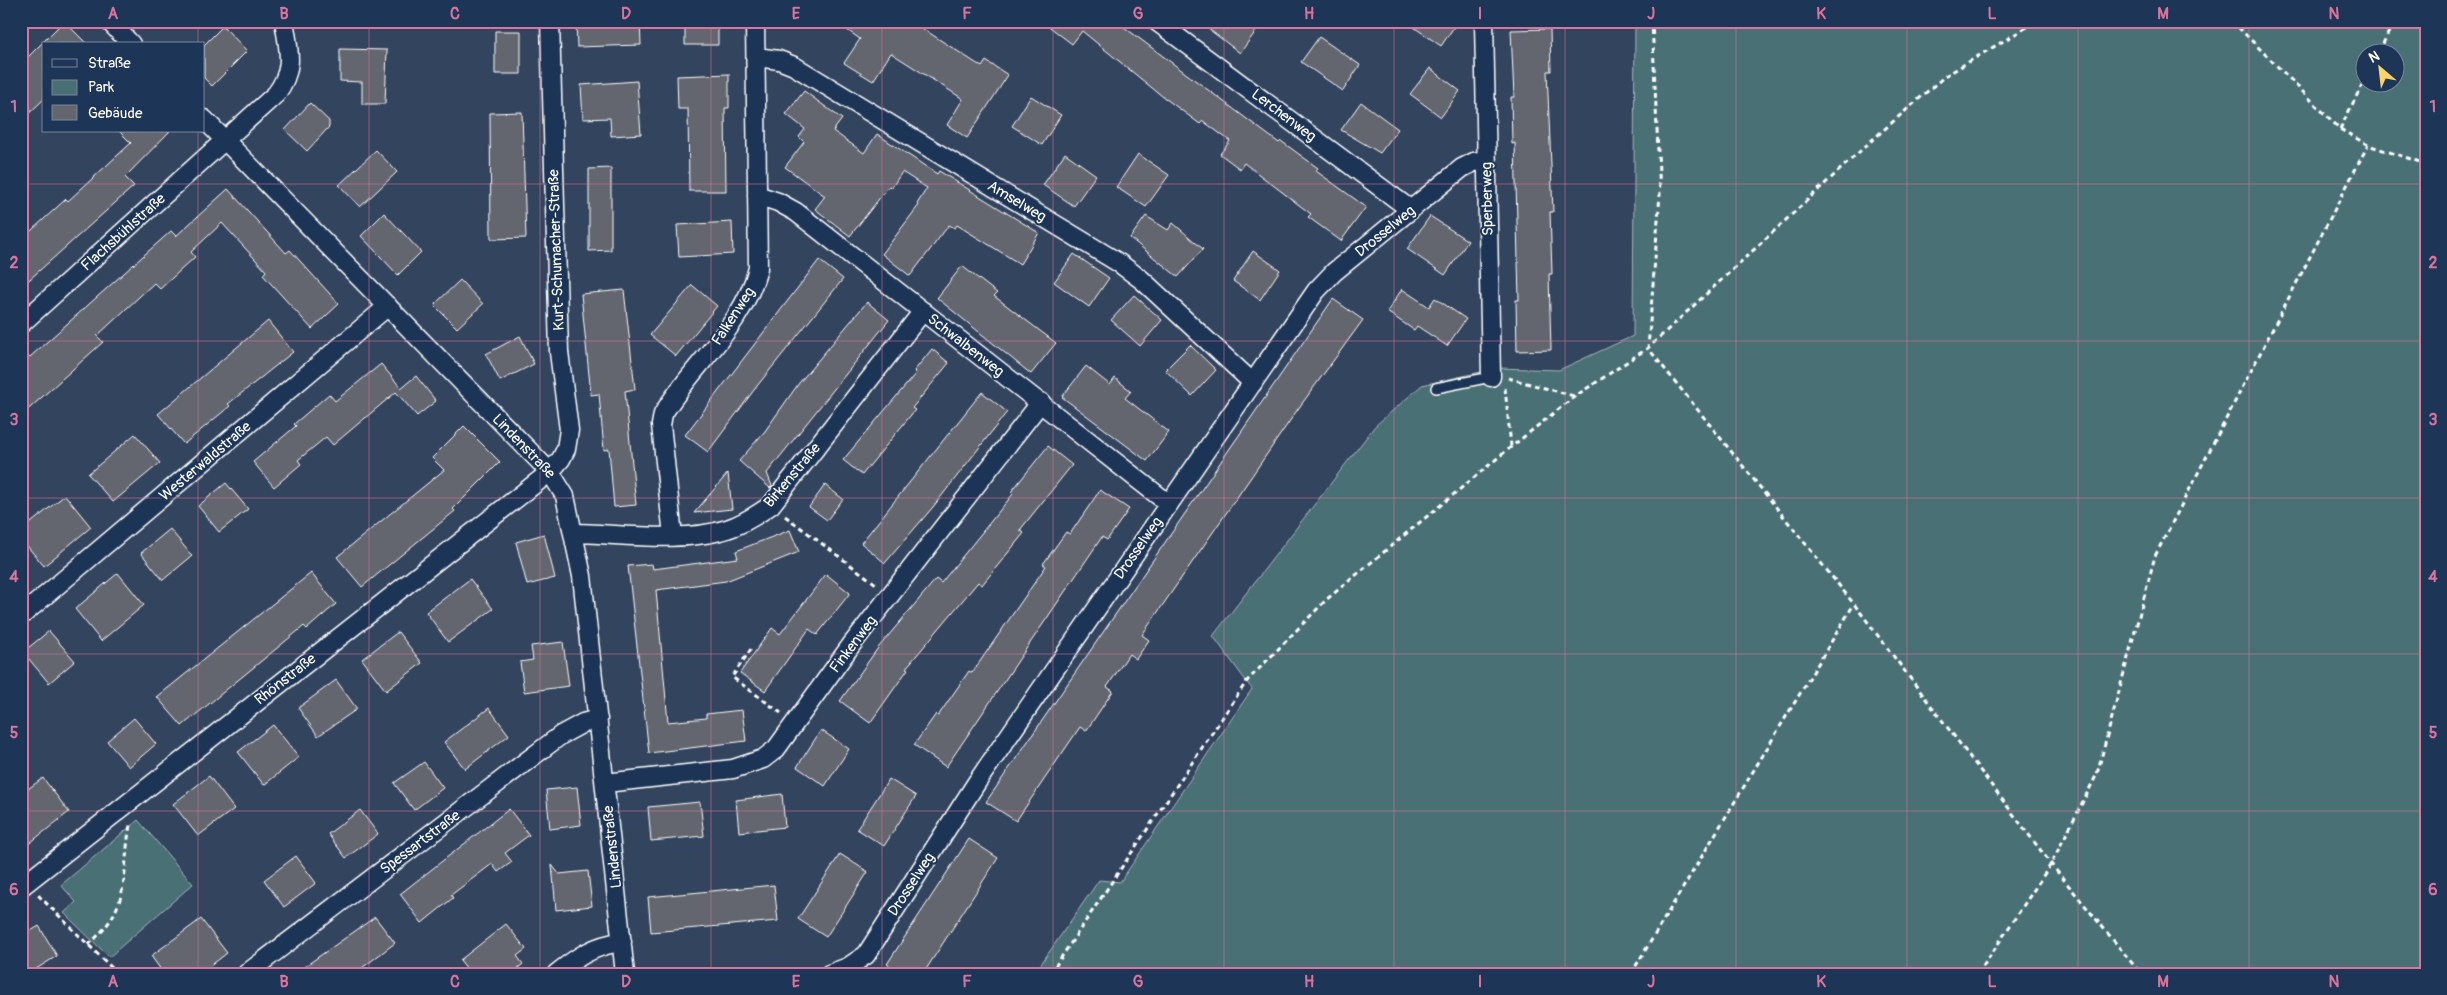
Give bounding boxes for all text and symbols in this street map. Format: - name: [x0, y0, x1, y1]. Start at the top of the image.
- text: A: [108, 4, 119, 24]
- text: B: [279, 4, 289, 24]
- text: C: [450, 4, 460, 24]
- text: D: [621, 4, 631, 24]
- text: E: [792, 4, 801, 24]
- text: F: [962, 4, 972, 24]
- text: G: [1133, 4, 1144, 24]
- text: H: [1304, 4, 1314, 24]
- text: I: [1478, 4, 1482, 24]
- text: J: [1647, 4, 1655, 24]
- text: K: [1816, 4, 1826, 24]
- text: L: [1987, 4, 1997, 24]
- text: M: [2157, 4, 2169, 24]
- text: N: [2329, 4, 2340, 24]
- legend: [42, 42, 205, 132]
- north arrow: [2354, 42, 2404, 92]
- text: N: [2366, 47, 2382, 67]
- text: Straße: [88, 54, 131, 73]
- text: Park: [88, 78, 115, 97]
- street label: Lerchenweg: [1247, 85, 1320, 146]
- text: 1: [11, 97, 17, 117]
- text: 1: [2430, 97, 2436, 117]
- text: Gebäude: [88, 104, 143, 123]
- street label: Sperberweg: [1477, 162, 1498, 236]
- street label: Kurt-Schumacher-Straße: [544, 168, 569, 331]
- street label: Amselweg: [984, 176, 1050, 226]
- street label: Flachsbühlstraße: [77, 189, 170, 275]
- street label: Drosselweg: [1351, 201, 1419, 261]
- text: 2: [10, 253, 19, 273]
- text: 2: [2429, 253, 2438, 273]
- street label: Falkenweg: [708, 284, 759, 349]
- street label: Schwalbenweg: [924, 310, 1008, 381]
- text: 3: [10, 410, 19, 430]
- street label: Lindenstraße: [488, 410, 560, 483]
- text: 3: [2429, 410, 2438, 430]
- street label: Westerwaldstraße: [155, 417, 256, 505]
- street label: Birkenstraße: [760, 439, 825, 512]
- street label: Drosselweg: [1110, 513, 1167, 583]
- text: 4: [9, 567, 19, 587]
- text: 4: [2428, 567, 2438, 587]
- street label: Finkenweg: [826, 612, 881, 677]
- street label: Rhönstraße: [251, 649, 320, 709]
- text: 5: [10, 723, 19, 743]
- text: 5: [2429, 723, 2438, 743]
- street label: Lindenstraße: [599, 804, 626, 889]
- street label: Spessartstraße: [376, 806, 465, 879]
- street label: Drosselweg: [884, 849, 939, 920]
- text: 6: [9, 880, 19, 900]
- text: 6: [2428, 880, 2438, 900]
- text: A: [108, 972, 119, 992]
- text: B: [279, 972, 289, 992]
- text: C: [450, 972, 460, 992]
- text: D: [621, 972, 631, 992]
- text: E: [792, 972, 801, 992]
- text: F: [962, 972, 972, 992]
- text: G: [1133, 972, 1144, 992]
- text: H: [1304, 972, 1314, 992]
- text: I: [1478, 972, 1482, 992]
- text: J: [1647, 972, 1655, 992]
- text: K: [1816, 972, 1826, 992]
- text: L: [1987, 972, 1997, 992]
- text: M: [2157, 972, 2169, 992]
- text: N: [2329, 972, 2340, 992]

